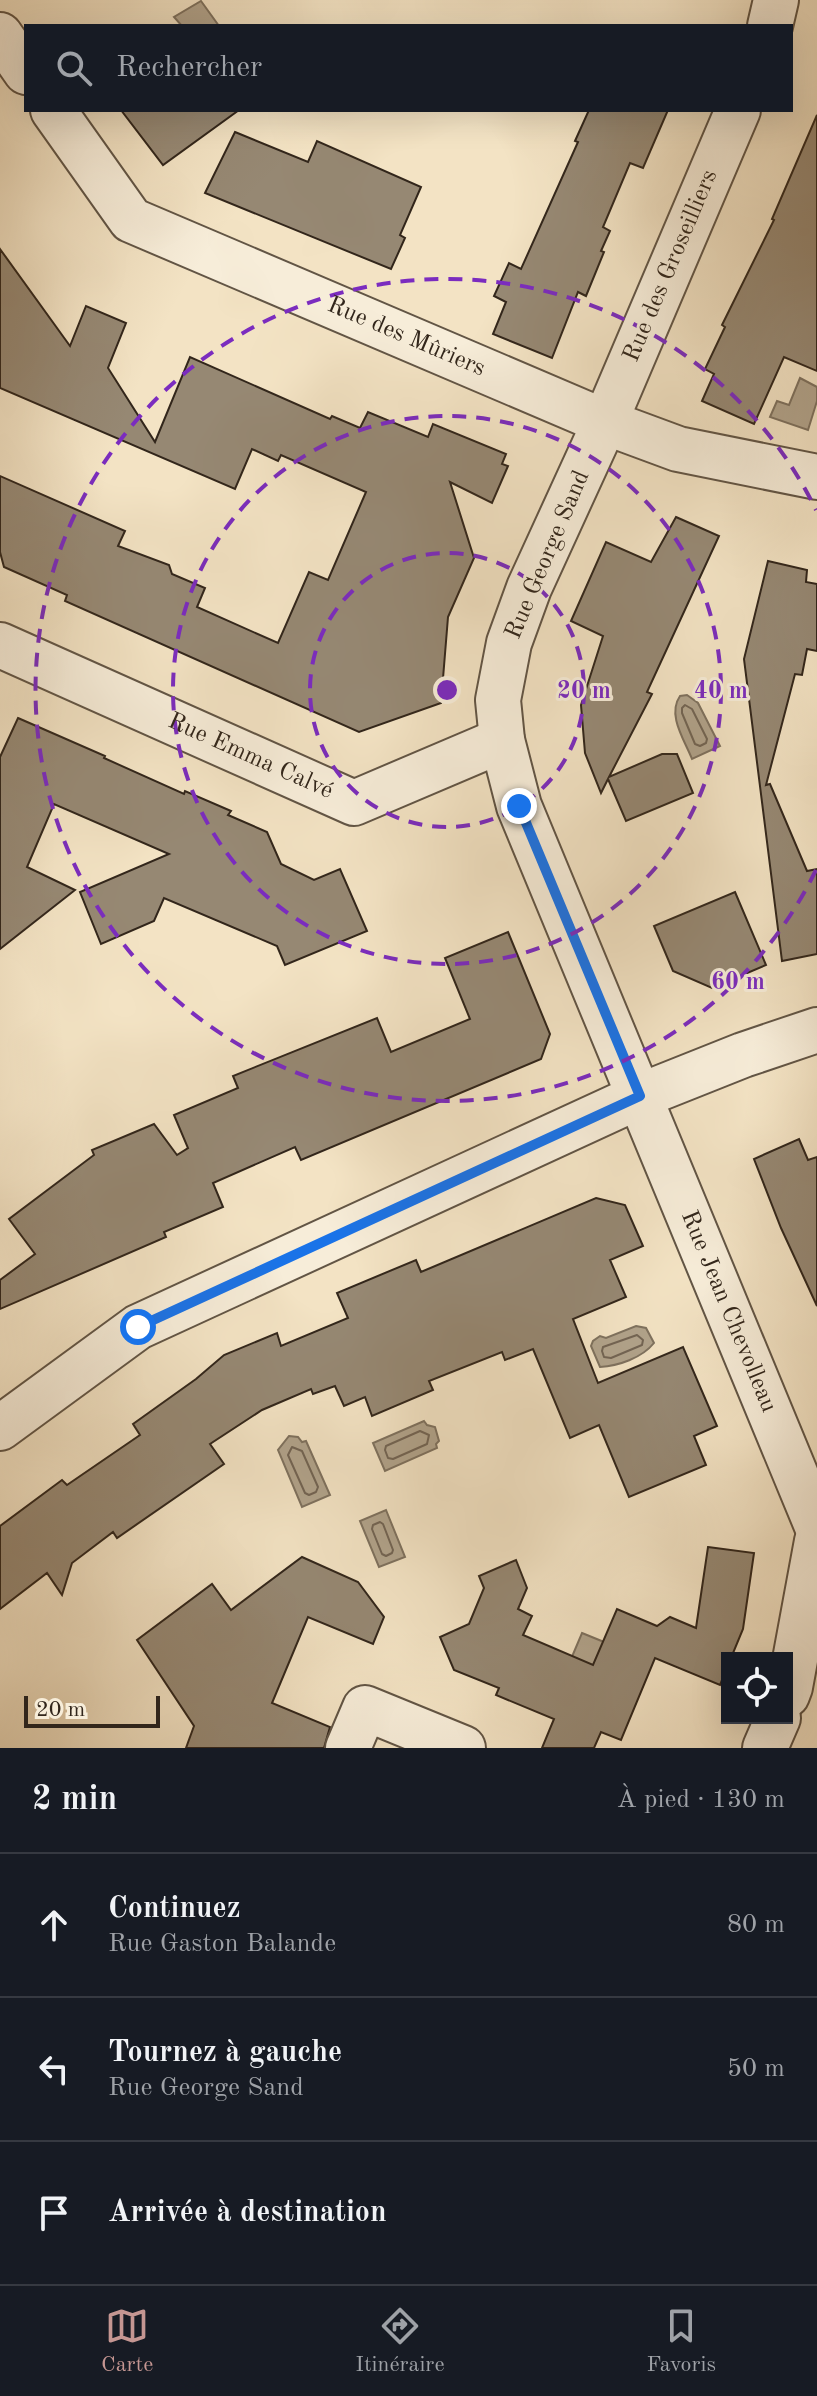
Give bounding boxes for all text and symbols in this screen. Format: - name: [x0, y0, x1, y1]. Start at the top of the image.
- search box: [24, 24, 793, 112]
- icon: search: [52, 46, 96, 90]
- text: Rechercher: [116, 53, 262, 83]
- street label: Rue des Groseilliers: [620, 166, 722, 366]
- street label: Rue des Mûriers: [324, 293, 489, 381]
- street label: Rue George Sand: [502, 467, 594, 643]
- centre of rings: [433, 676, 461, 704]
- text: 20 m: [557, 680, 611, 704]
- text: 40 m: [694, 680, 748, 704]
- street label: Rue Emma Calvé: [164, 709, 336, 804]
- route end: [501, 788, 537, 824]
- text: 60 m: [711, 971, 765, 995]
- street label: Rue Jean Chevolleau: [676, 1207, 781, 1416]
- route start: [120, 1309, 156, 1345]
- map controls: [721, 1652, 793, 1724]
- button: locate: [721, 1652, 793, 1724]
- scale bar: [24, 1692, 160, 1728]
- text: 20 m: [36, 1699, 85, 1721]
- text: 2 min: [32, 1783, 117, 1817]
- text: À pied · 130 m: [617, 1787, 785, 1813]
- text: Continuez: [108, 1894, 241, 1924]
- icon: ahead: [32, 1903, 76, 1947]
- text: 80 m: [727, 1912, 785, 1938]
- text: Rue Gaston Balande: [108, 1931, 336, 1957]
- text: Tournez à gauche: [108, 2038, 342, 2068]
- icon: left: [32, 2047, 76, 2091]
- text: 50 m: [727, 2056, 785, 2082]
- text: Rue George Sand: [108, 2075, 304, 2101]
- icon: arrive: [32, 2191, 76, 2235]
- text: Arrivée à destination: [108, 2198, 387, 2228]
- tab: Carte: [101, 2304, 153, 2379]
- tab: Itinéraire: [355, 2304, 445, 2379]
- tab: Favoris: [646, 2304, 716, 2379]

